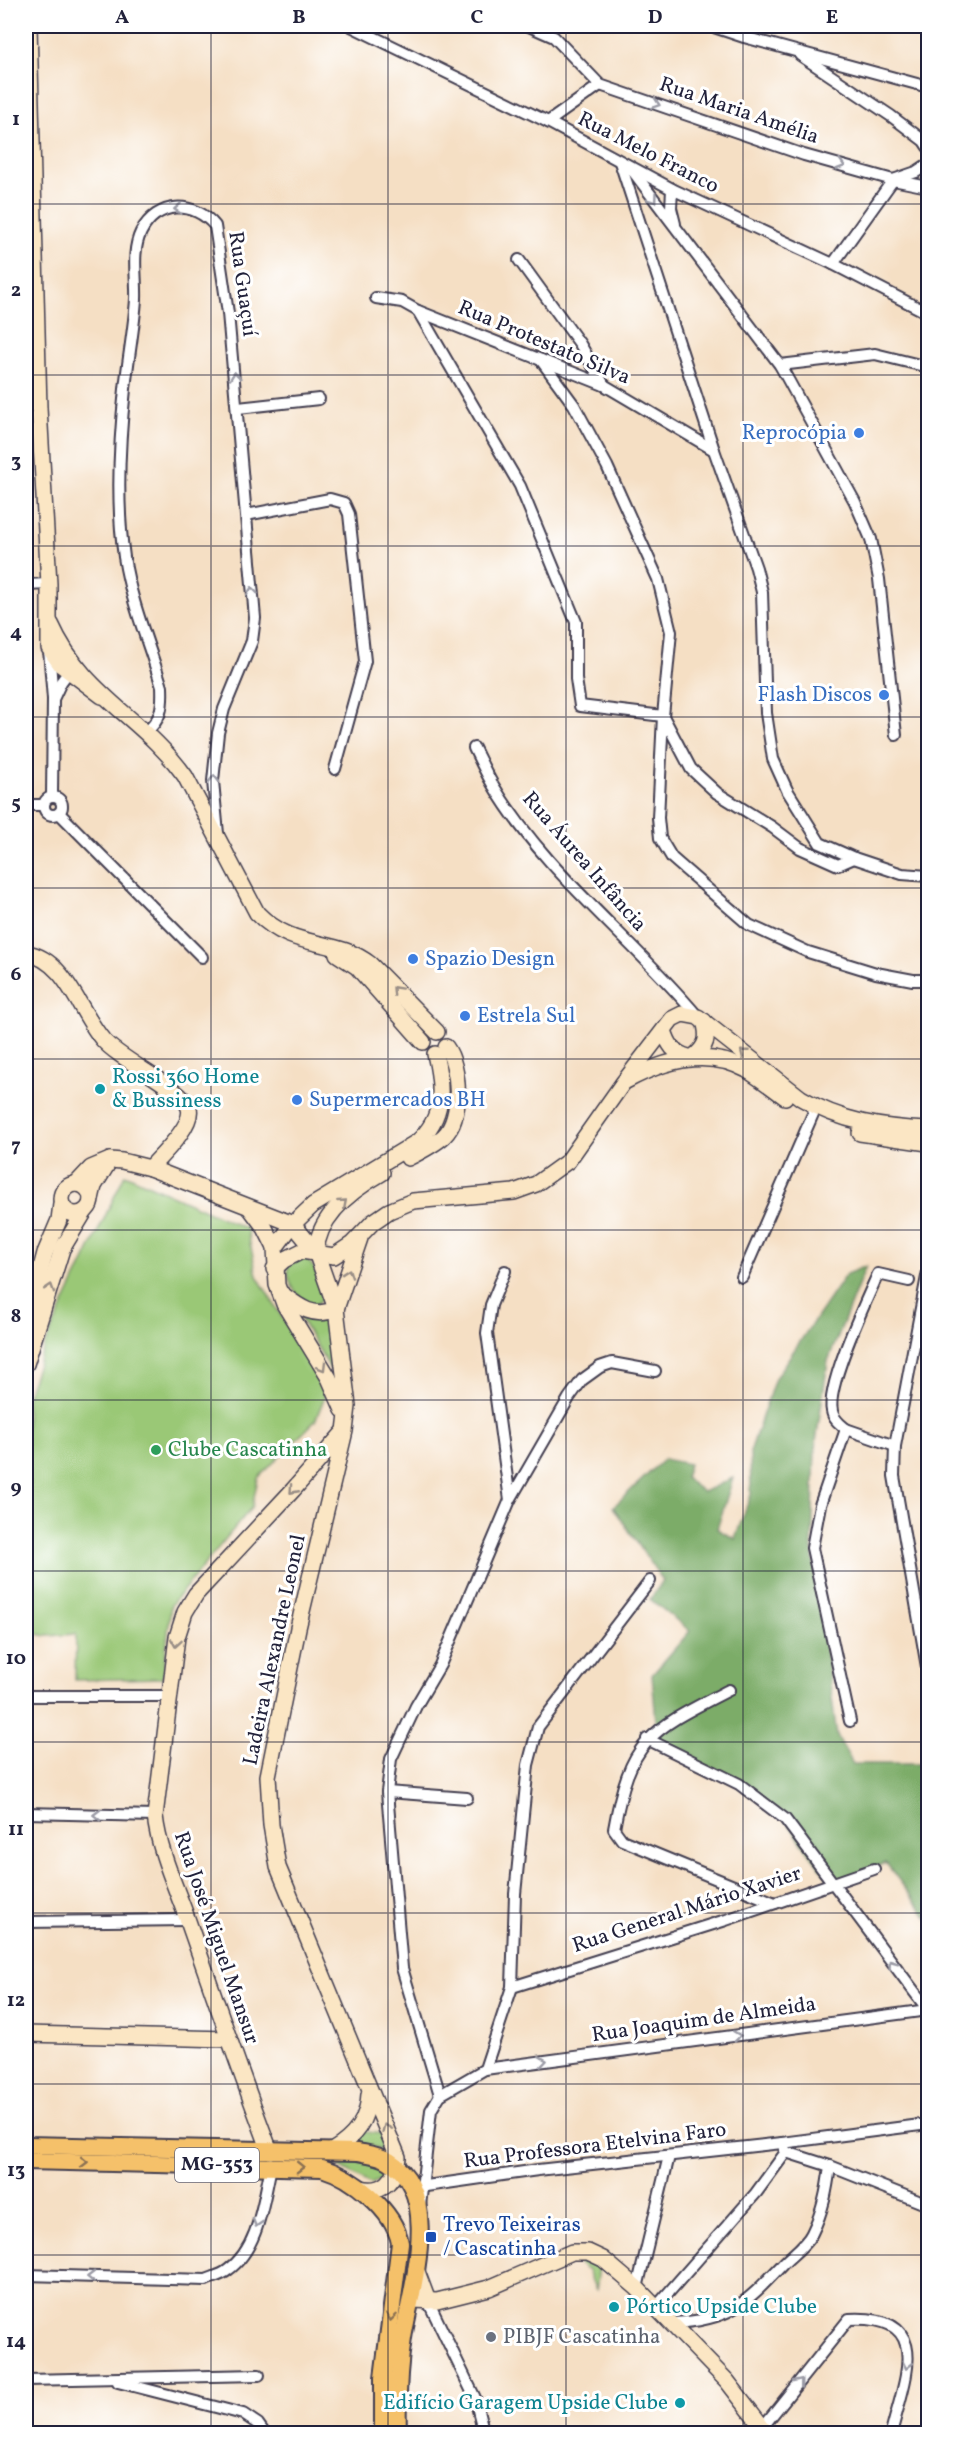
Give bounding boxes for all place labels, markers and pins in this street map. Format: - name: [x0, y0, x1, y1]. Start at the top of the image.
- place label: Reprocópia: [742, 419, 847, 448]
- marker: Reprocópia: [852, 426, 866, 440]
- place label: Flash Discos: [758, 681, 872, 710]
- marker: Flash Discos: [877, 688, 891, 702]
- place label: Spazio Design: [425, 945, 555, 974]
- marker: Spazio Design: [406, 952, 420, 966]
- place label: Estrela Sul: [477, 1002, 575, 1031]
- marker: Estrela Sul: [458, 1009, 472, 1023]
- place label: Rossi 360 Home & Bussiness: [112, 1063, 259, 1116]
- marker: Rossi 360 Home & Bussiness: [93, 1082, 107, 1096]
- place label: Supermercados BH: [309, 1086, 486, 1115]
- marker: Supermercados BH: [290, 1093, 304, 1107]
- place label: Clube Cascatinha: [168, 1436, 327, 1465]
- marker: Clube Cascatinha: [149, 1443, 163, 1457]
- place label: Trevo Teixeiras / Cascatinha: [443, 2211, 581, 2264]
- marker: Trevo Teixeiras / Cascatinha: [424, 2230, 438, 2244]
- place label: Pórtico Upside Clube: [626, 2293, 817, 2322]
- marker: Pórtico Upside Clube: [607, 2300, 621, 2314]
- place label: PIBJF Cascatinha: [503, 2323, 661, 2352]
- marker: PIBJF Cascatinha: [484, 2330, 498, 2344]
- place label: Edifício Garagem Upside Clube: [383, 2389, 668, 2418]
- marker: Edifício Garagem Upside Clube: [673, 2396, 687, 2410]

